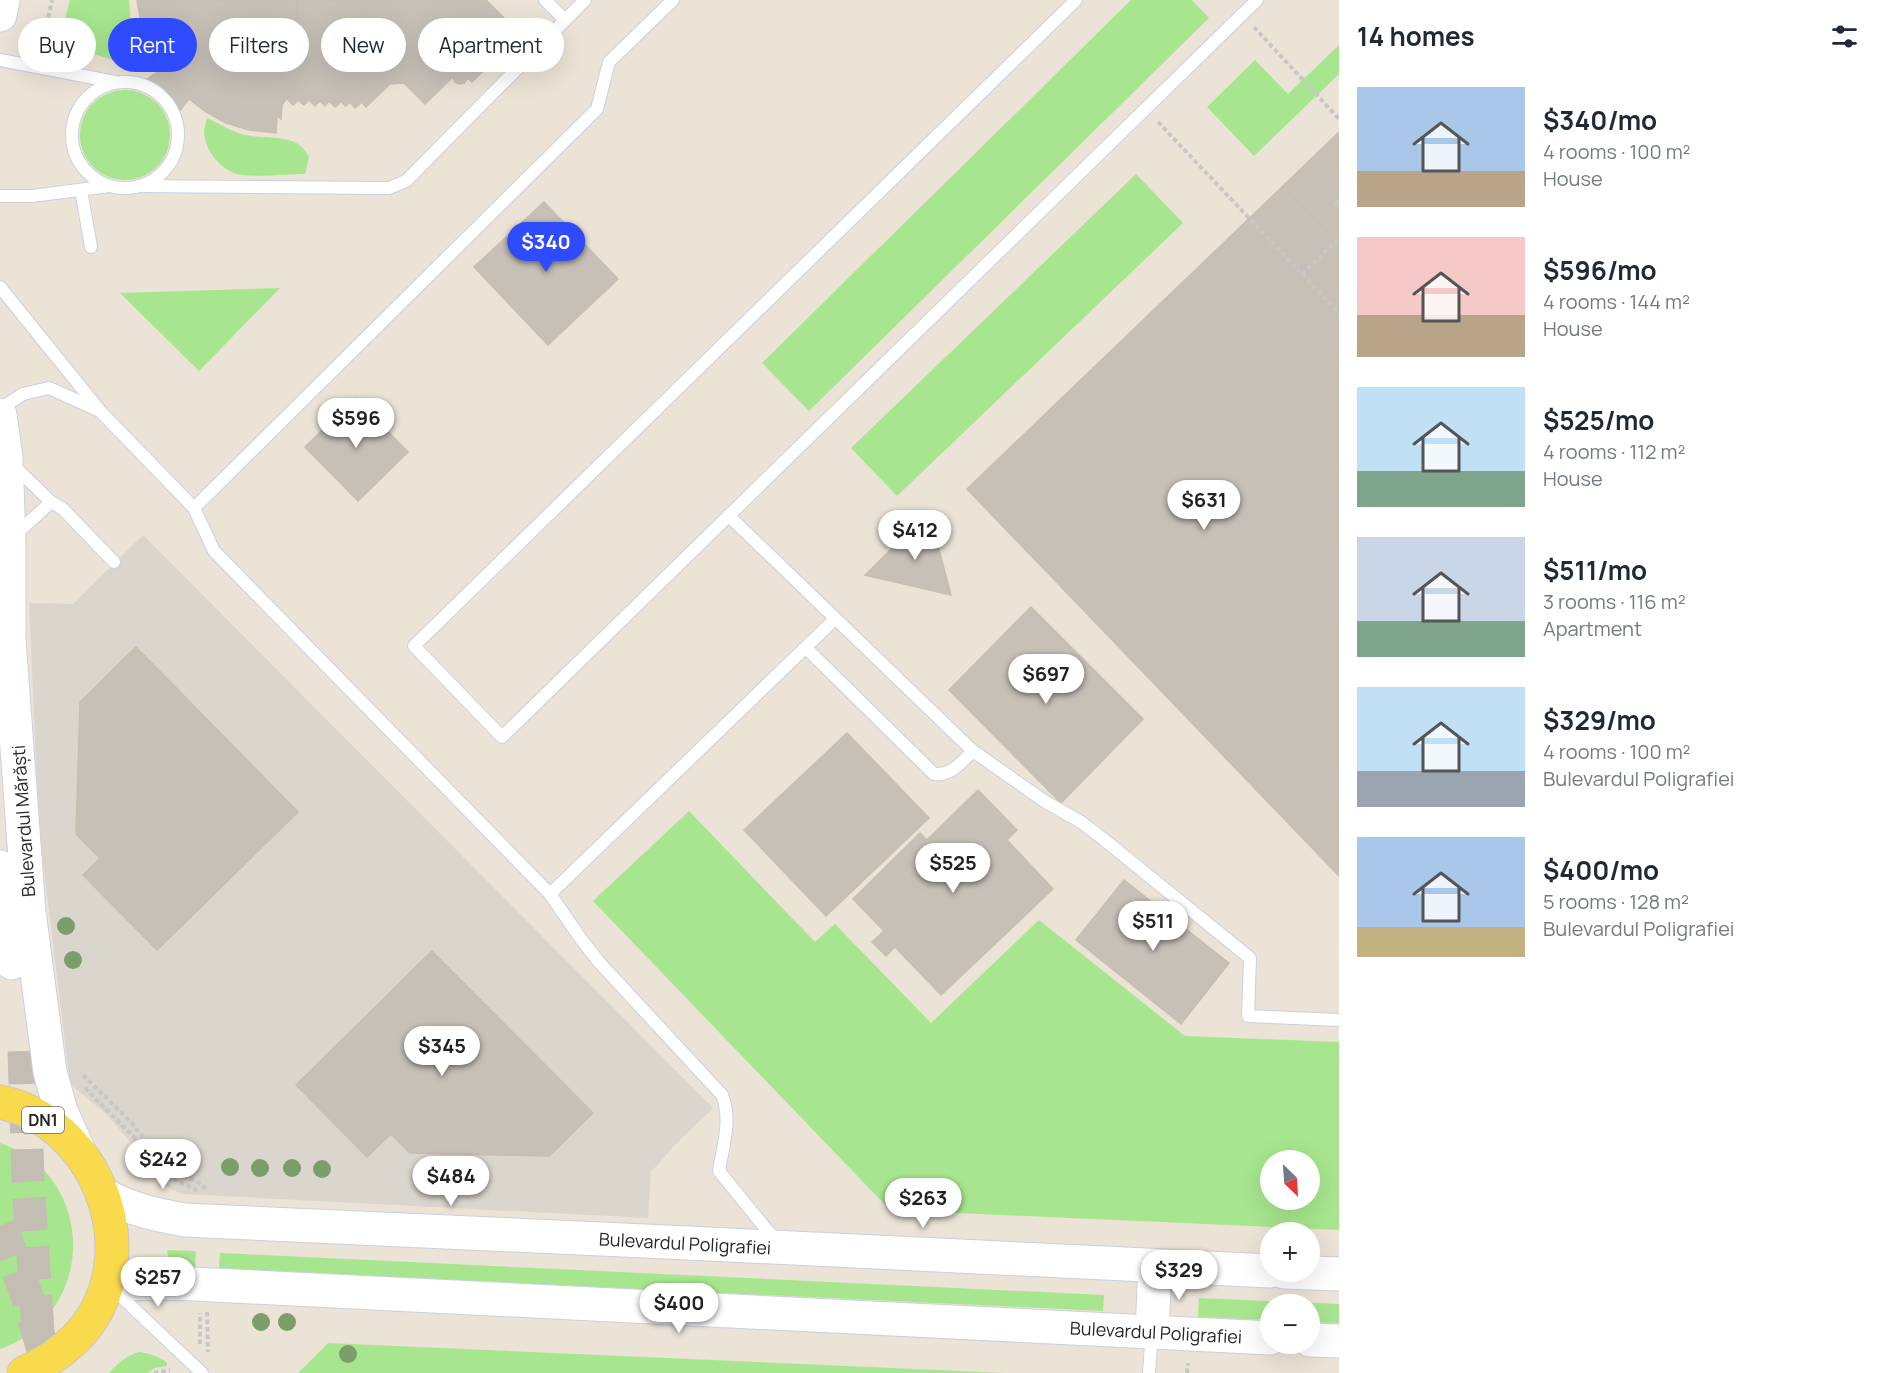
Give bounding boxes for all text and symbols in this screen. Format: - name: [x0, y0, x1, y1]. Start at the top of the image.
- chip: Buy: [18, 18, 96, 72]
- chip: Rent: [108, 18, 197, 72]
- chip: Filters: [209, 18, 309, 72]
- chip: New: [321, 18, 406, 72]
- chip: Apartment: [418, 18, 564, 72]
- text: 14 homes: [1357, 18, 1475, 54]
- icon: filters: [1828, 20, 1861, 53]
- text: $340/mo: [1543, 102, 1657, 138]
- icon: home: [1405, 111, 1477, 183]
- text: 4 rooms · 100 m²: [1543, 138, 1691, 165]
- text: House: [1543, 165, 1603, 192]
- pin: $340: [510, 222, 582, 273]
- text: $340: [521, 228, 571, 255]
- text: $596/mo: [1543, 252, 1657, 288]
- icon: home: [1405, 261, 1477, 333]
- text: 4 rooms · 144 m²: [1543, 288, 1690, 315]
- text: House: [1543, 315, 1603, 342]
- pin: $596: [320, 398, 392, 449]
- text: $525/mo: [1543, 402, 1654, 438]
- text: $596: [331, 404, 381, 431]
- icon: home: [1405, 411, 1477, 483]
- text: 4 rooms · 112 m²: [1543, 438, 1685, 465]
- text: House: [1543, 465, 1603, 492]
- pin: $631: [1168, 480, 1240, 531]
- text: $631: [1181, 486, 1227, 513]
- pin: $412: [879, 510, 951, 561]
- text: $412: [892, 516, 938, 543]
- text: $511/mo: [1543, 552, 1647, 588]
- icon: home: [1405, 561, 1477, 633]
- text: 3 rooms · 116 m²: [1543, 588, 1686, 615]
- text: Apartment: [1543, 615, 1642, 642]
- pin: $697: [1010, 654, 1082, 705]
- text: $697: [1022, 660, 1070, 687]
- text: $329/mo: [1543, 702, 1656, 738]
- icon: home: [1405, 711, 1477, 783]
- text: 4 rooms · 100 m²: [1543, 738, 1691, 765]
- street label: Bulevardul Mărăști: [6, 744, 40, 898]
- text: Bulevardul Poligrafiei: [1543, 765, 1735, 792]
- pin: $525: [917, 843, 989, 894]
- text: $525: [929, 849, 977, 876]
- text: $400/mo: [1543, 852, 1659, 888]
- icon: home: [1405, 861, 1477, 933]
- text: 5 rooms · 128 m²: [1543, 888, 1689, 915]
- pin: $511: [1117, 901, 1189, 952]
- text: $511: [1132, 907, 1174, 934]
- text: Bulevardul Poligrafiei: [1543, 915, 1735, 942]
- pin: $345: [406, 1026, 478, 1077]
- text: $345: [418, 1032, 466, 1059]
- road number: DN1: [22, 1107, 64, 1133]
- pin: $242: [127, 1139, 199, 1190]
- text: $242: [139, 1145, 187, 1172]
- north arrow: [1260, 1150, 1320, 1210]
- map controls: [1260, 1150, 1320, 1354]
- pin: $484: [415, 1156, 487, 1207]
- text: $484: [426, 1162, 476, 1189]
- pin: $263: [887, 1178, 959, 1229]
- text: $263: [899, 1184, 947, 1211]
- button: +: [1260, 1222, 1320, 1282]
- street label: Bulevardul Poligrafiei: [598, 1227, 772, 1259]
- pin: $329: [1143, 1250, 1215, 1301]
- text: $329: [1155, 1256, 1203, 1283]
- pin: $257: [122, 1257, 194, 1308]
- text: $257: [135, 1263, 181, 1290]
- pin: $400: [643, 1283, 715, 1334]
- text: $400: [653, 1289, 705, 1316]
- button: −: [1260, 1294, 1320, 1354]
- street label: Bulevardul Poligrafiei: [1069, 1316, 1243, 1348]

